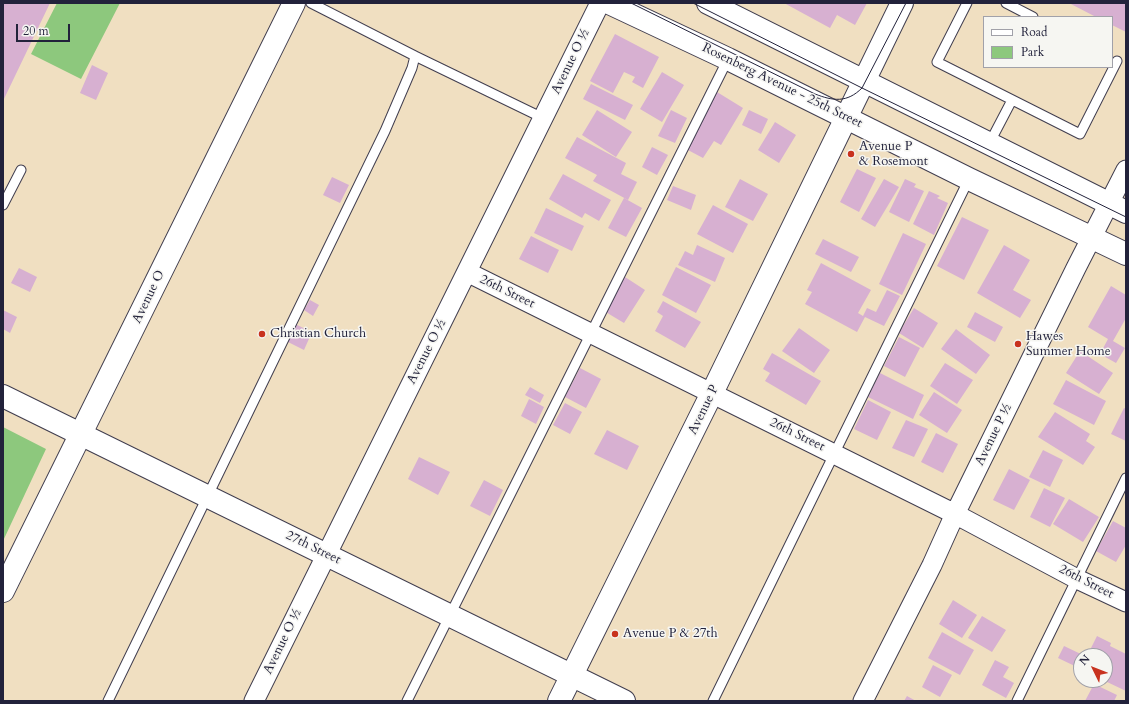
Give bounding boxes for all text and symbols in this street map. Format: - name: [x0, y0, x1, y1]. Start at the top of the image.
- scale bar: [18, 16, 72, 42]
- legend: [983, 16, 1113, 68]
- text: 20 m: [23, 23, 49, 39]
- text: Road: [1021, 24, 1047, 40]
- street label: Avenue O ½: [549, 27, 593, 97]
- street label: Rosenberg Avenue - 25th Street: [699, 40, 865, 132]
- text: Park: [1021, 44, 1044, 60]
- place label: Avenue P & Rosemont: [859, 139, 928, 170]
- marker: Avenue P & Rosemont: [846, 149, 856, 159]
- street label: Avenue O: [130, 268, 168, 326]
- street label: 26th Street: [477, 272, 537, 312]
- street label: Avenue O ½: [404, 317, 450, 387]
- place label: Christian Church: [270, 326, 366, 342]
- marker: Christian Church: [257, 329, 267, 339]
- place label: Hawes Summer Home: [1026, 329, 1111, 360]
- marker: Hawes Summer Home: [1013, 339, 1023, 349]
- street label: Avenue P: [685, 383, 723, 437]
- street label: Avenue P ½: [972, 402, 1016, 468]
- street label: 26th Street: [767, 415, 827, 455]
- street label: 27th Street: [283, 528, 343, 568]
- street label: 26th Street: [1056, 562, 1116, 602]
- street label: Avenue O ½: [261, 607, 305, 677]
- place label: Avenue P & 27th: [623, 626, 718, 642]
- marker: Avenue P & 27th: [610, 629, 620, 639]
- north arrow: [1073, 648, 1113, 688]
- text: N: [1076, 652, 1093, 669]

